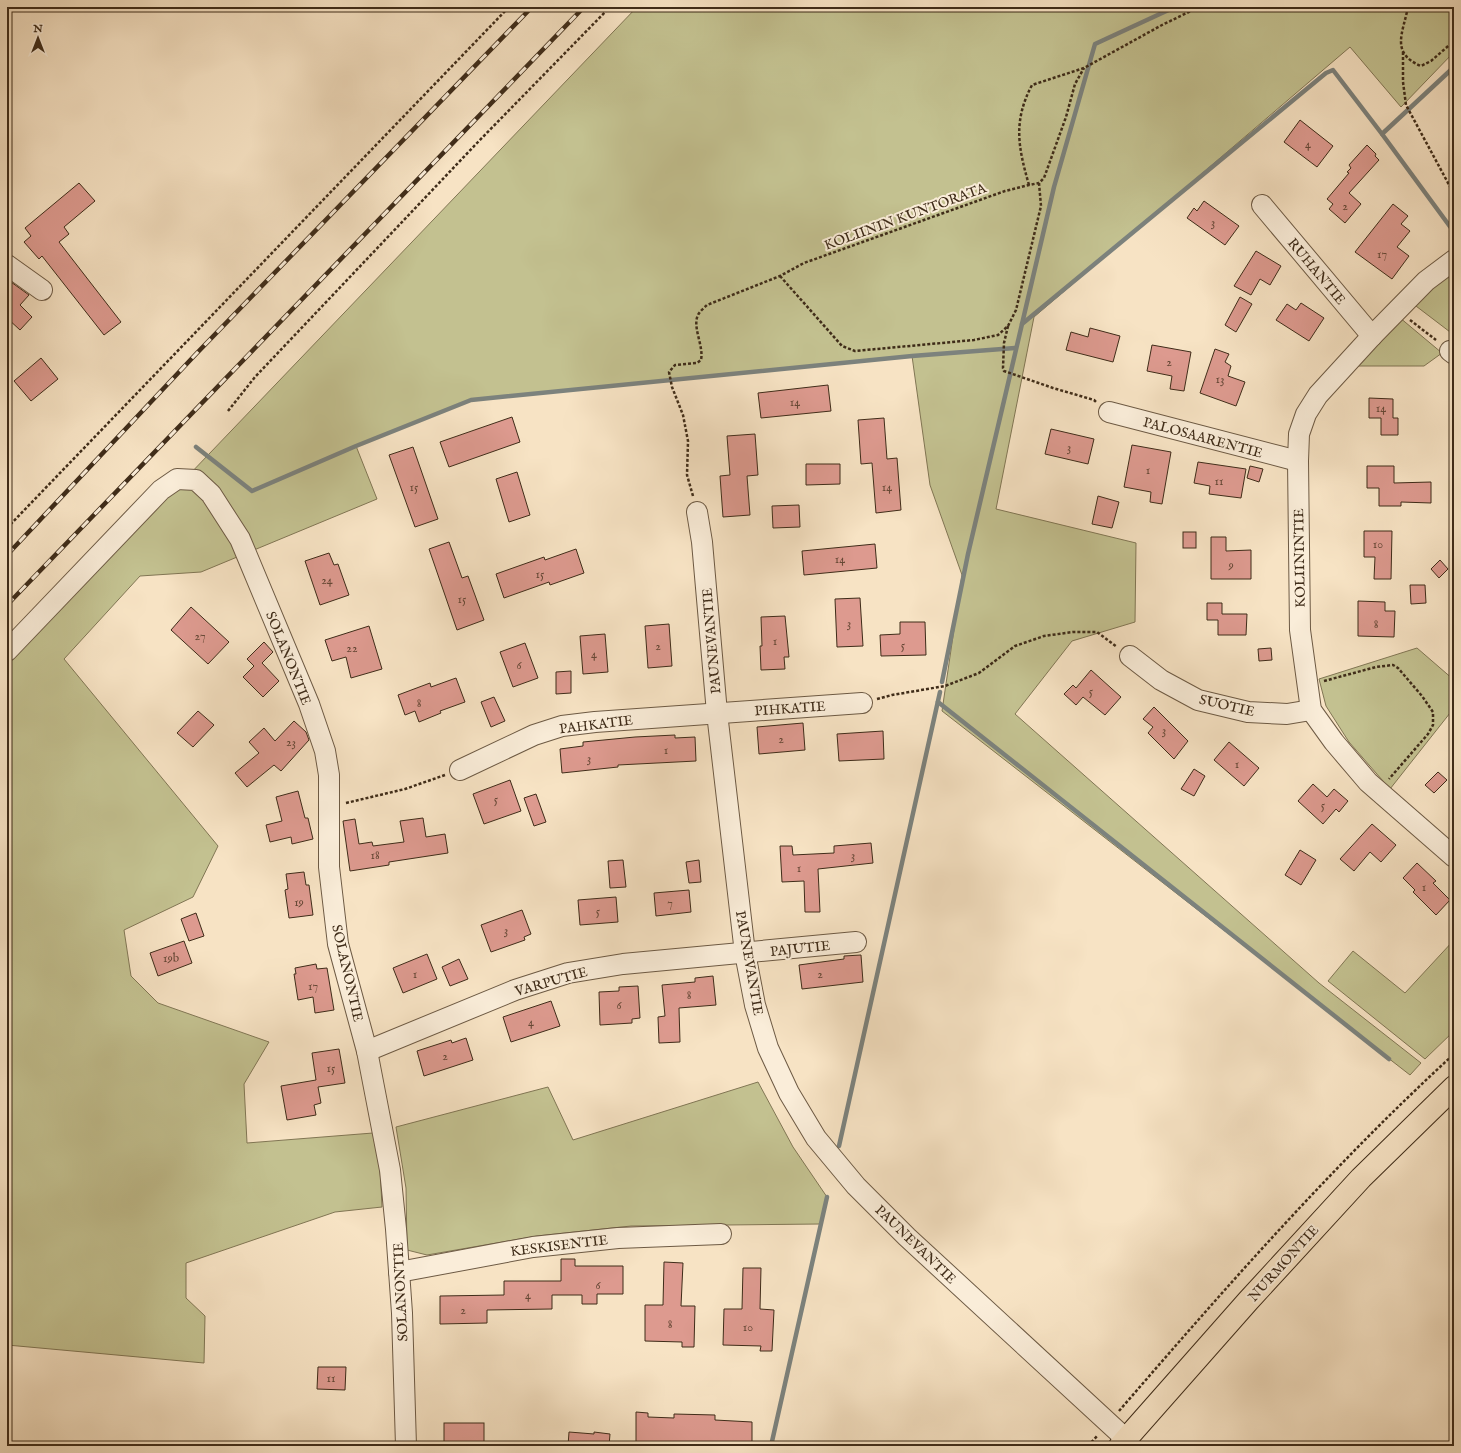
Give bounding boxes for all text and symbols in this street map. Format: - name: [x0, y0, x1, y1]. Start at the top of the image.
- north arrow: [18, 18, 58, 58]
- text: N: [32, 22, 43, 36]
- house number: 4: [1305, 137, 1311, 152]
- street label: KOLIININ KUNTORATA: [822, 179, 989, 255]
- house number: 2: [1342, 199, 1348, 214]
- house number: 3: [1211, 215, 1215, 230]
- street label: RUHANTIE: [1283, 235, 1350, 309]
- house number: 17: [1377, 247, 1387, 262]
- house number: 2: [1166, 355, 1172, 370]
- house number: 13: [1216, 372, 1224, 387]
- house number: 14: [790, 395, 800, 410]
- house number: 14: [1376, 401, 1386, 416]
- street label: PALOSAARENTIE: [1141, 413, 1265, 463]
- house number: 3: [1067, 440, 1071, 455]
- house number: 1: [1146, 463, 1150, 478]
- house number: 11: [1215, 474, 1223, 489]
- house number: 15: [410, 480, 419, 495]
- house number: 14: [882, 480, 892, 495]
- street label: KOLIININTIE: [1290, 508, 1310, 608]
- house number: 10: [1373, 537, 1383, 552]
- house number: 14: [835, 552, 845, 567]
- house number: 9: [1227, 558, 1234, 573]
- house number: 15: [536, 567, 545, 582]
- house number: 24: [321, 573, 333, 588]
- street label: PAUNEVANTIE: [698, 587, 726, 695]
- house number: 15: [458, 592, 467, 607]
- street label: SOLANONTIE: [261, 609, 315, 708]
- house number: 3: [847, 616, 851, 631]
- house number: 8: [1374, 617, 1379, 632]
- house number: 27: [194, 629, 206, 644]
- house number: 1: [773, 634, 777, 649]
- house number: 5: [901, 638, 906, 653]
- house number: 2: [655, 639, 661, 654]
- house number: 22: [346, 641, 358, 656]
- house number: 4: [591, 647, 597, 662]
- house number: 6: [516, 658, 522, 673]
- house number: 5: [1089, 684, 1094, 699]
- street label: SUOTIE: [1197, 691, 1257, 721]
- house number: 8: [417, 696, 422, 711]
- street label: PIHKATIE: [754, 698, 827, 720]
- street label: PAHKATIE: [558, 711, 634, 738]
- house number: 3: [1162, 723, 1166, 738]
- house number: 2: [778, 732, 784, 747]
- house number: 23: [286, 735, 296, 750]
- house number: 1: [664, 743, 668, 758]
- house number: 3: [587, 751, 591, 766]
- house number: 1: [1235, 757, 1239, 772]
- house number: 5: [494, 792, 499, 807]
- house number: 5: [1321, 798, 1326, 813]
- house number: 18: [370, 848, 380, 863]
- house number: 3: [851, 848, 855, 863]
- house number: 1: [797, 861, 801, 876]
- house number: 1: [1422, 880, 1426, 895]
- house number: 19: [294, 895, 304, 910]
- house number: 7: [667, 896, 673, 911]
- house number: 5: [596, 904, 601, 919]
- street label: PAUNEVANTIE: [731, 909, 767, 1017]
- street label: SOLANONTIE: [327, 923, 367, 1024]
- house number: 3: [504, 923, 508, 938]
- street label: PAJUTIE: [769, 937, 831, 961]
- house number: 19b: [163, 951, 179, 966]
- street label: VARPUTIE: [512, 963, 590, 1001]
- house number: 1: [413, 967, 417, 982]
- house number: 2: [817, 967, 823, 982]
- house number: 17: [308, 979, 318, 994]
- house number: 8: [687, 988, 692, 1003]
- house number: 6: [616, 998, 622, 1013]
- house number: 4: [528, 1015, 534, 1030]
- house number: 2: [442, 1049, 448, 1064]
- house number: 15: [327, 1061, 336, 1076]
- street label: PAUNEVANTIE: [871, 1201, 960, 1288]
- street label: NURMONTIE: [1245, 1221, 1323, 1306]
- street label: KESKISENTIE: [509, 1231, 609, 1261]
- street label: SOLANONTIE: [389, 1242, 413, 1342]
- house number: 6: [595, 1278, 601, 1293]
- house number: 4: [525, 1288, 531, 1303]
- house number: 2: [460, 1303, 466, 1318]
- house number: 8: [668, 1317, 673, 1332]
- house number: 10: [743, 1320, 753, 1335]
- house number: 11: [327, 1371, 335, 1386]

